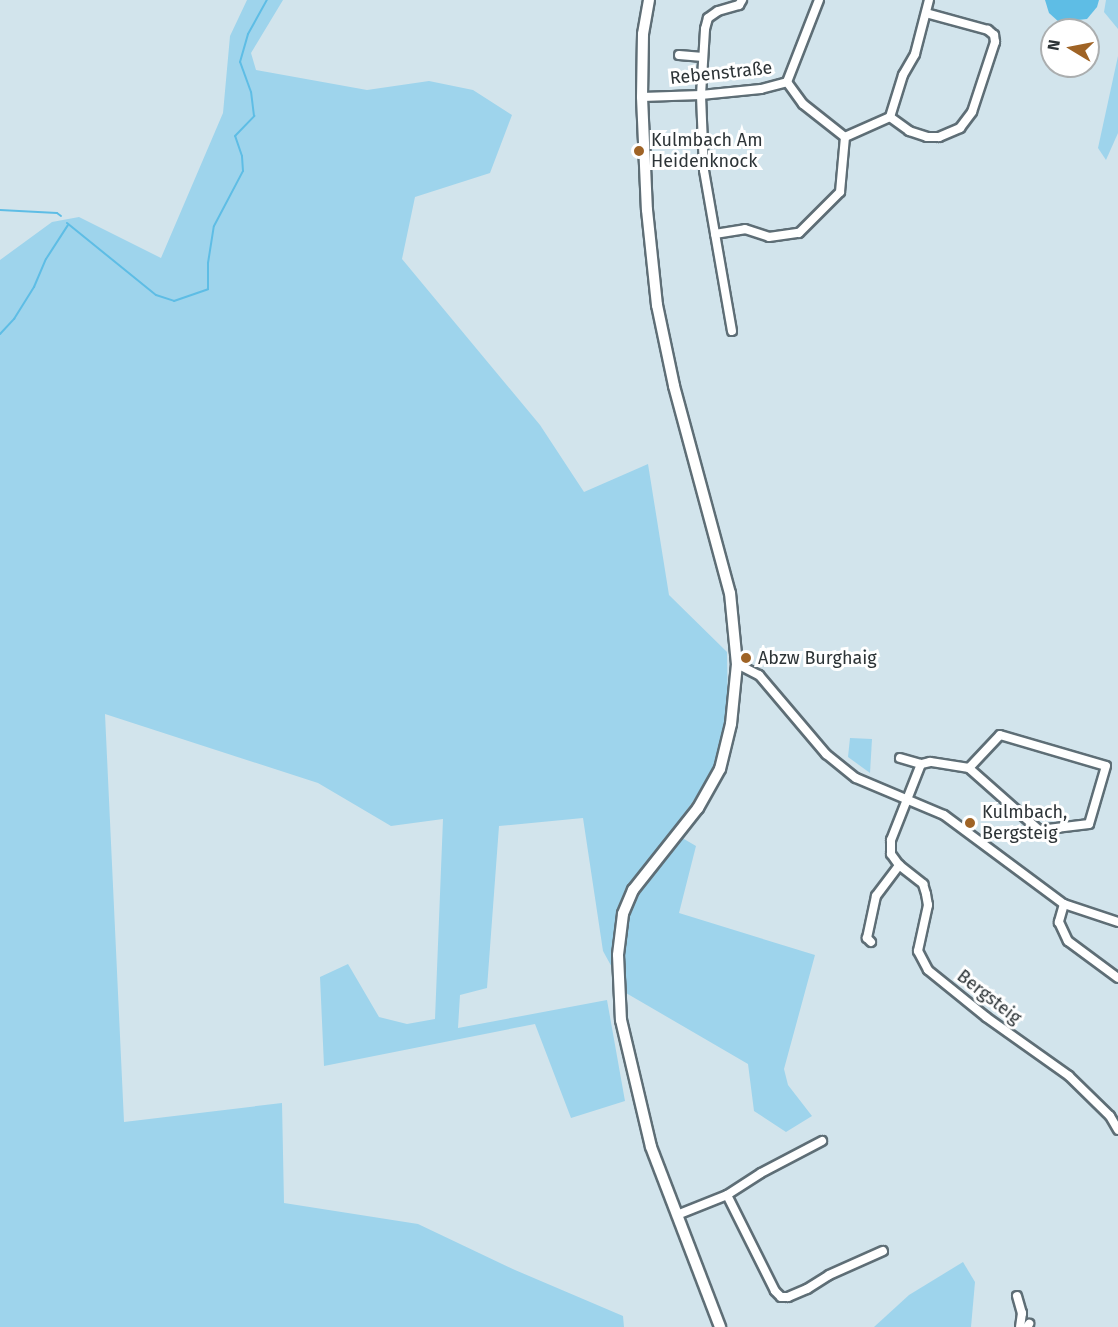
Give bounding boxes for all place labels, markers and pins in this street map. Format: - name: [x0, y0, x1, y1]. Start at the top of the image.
- place label: Kulmbach Am Heidenknock: [651, 130, 763, 172]
- marker: Kulmbach Am Heidenknock: [632, 144, 646, 158]
- place label: Abzw Burghaig: [758, 647, 877, 669]
- marker: Abzw Burghaig: [739, 651, 753, 665]
- place label: Kulmbach, Bergsteig: [982, 802, 1067, 844]
- marker: Kulmbach, Bergsteig: [963, 816, 977, 830]

